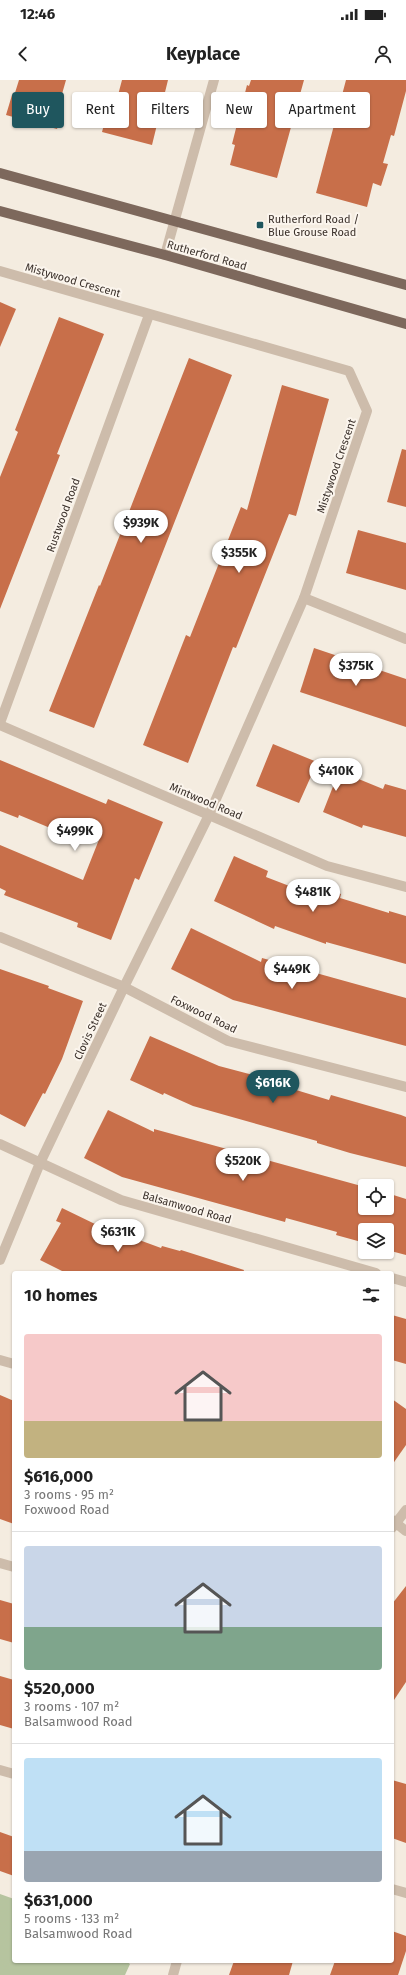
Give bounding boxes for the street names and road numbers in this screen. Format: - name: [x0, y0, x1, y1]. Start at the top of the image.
- street label: Rutherford Road: [165, 238, 248, 273]
- street label: Mistywood Crescent: [24, 261, 122, 300]
- street label: Mistywood Crescent: [314, 417, 359, 515]
- street label: Rustwood Road: [44, 476, 83, 554]
- street label: Mintwood Road: [168, 780, 244, 823]
- street label: Foxwood Road: [168, 993, 239, 1036]
- street label: Clovis Street: [71, 1000, 109, 1062]
- street label: Balsamwood Road: [141, 1189, 233, 1226]

